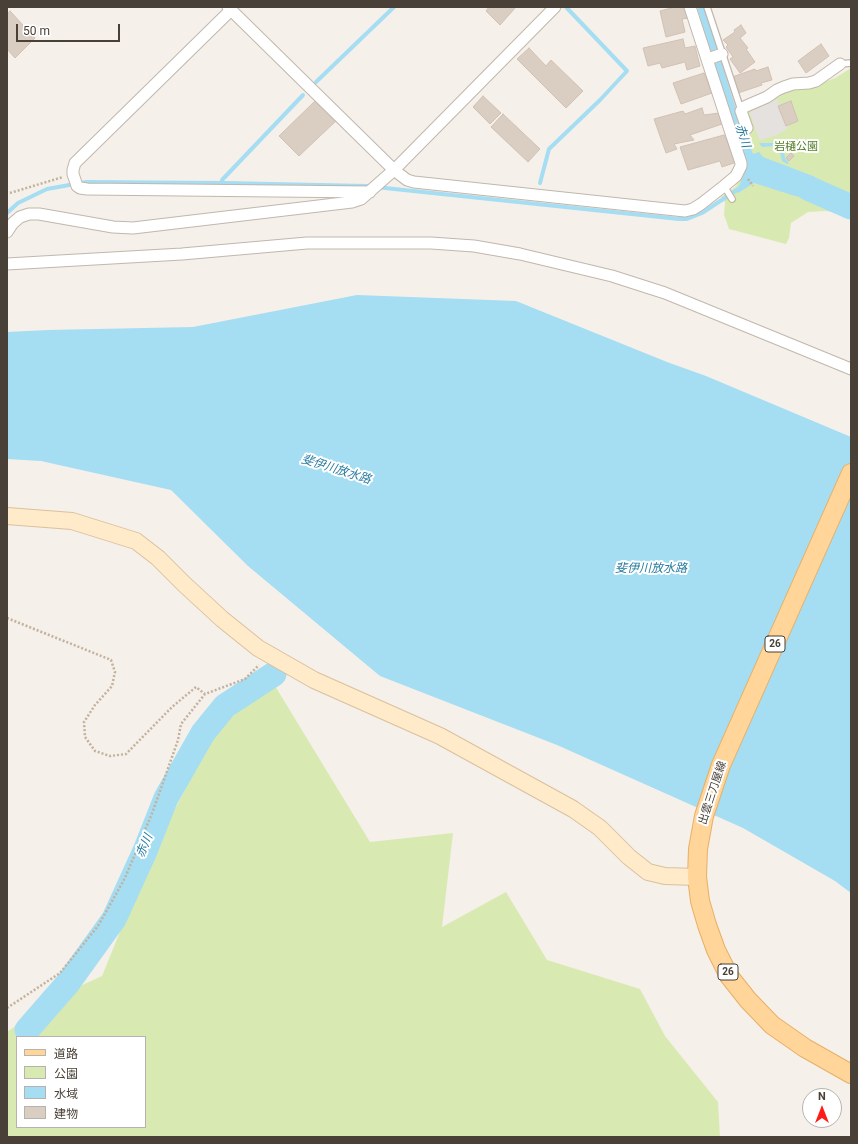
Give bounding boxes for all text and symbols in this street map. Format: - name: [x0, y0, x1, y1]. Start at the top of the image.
- scale bar: [18, 16, 122, 42]
- text: 50 m: [23, 24, 50, 38]
- water label: 赤川: [731, 122, 753, 150]
- park label: 岩樋公園: [774, 140, 818, 154]
- water label: 斐伊川放水路: [299, 453, 373, 487]
- water label: 斐伊川放水路: [615, 562, 687, 576]
- road number: 26: [765, 636, 785, 652]
- street label: 出雲三刀屋線: [697, 760, 729, 826]
- water label: 赤川: [134, 832, 156, 860]
- road number: 26: [718, 964, 738, 980]
- legend: [16, 1036, 146, 1128]
- text: 道路: [54, 1047, 78, 1061]
- text: 公園: [54, 1067, 78, 1081]
- text: 水域: [54, 1087, 78, 1101]
- north arrow: [802, 1088, 842, 1128]
- text: N: [818, 1090, 826, 1103]
- text: 建物: [54, 1107, 78, 1121]

